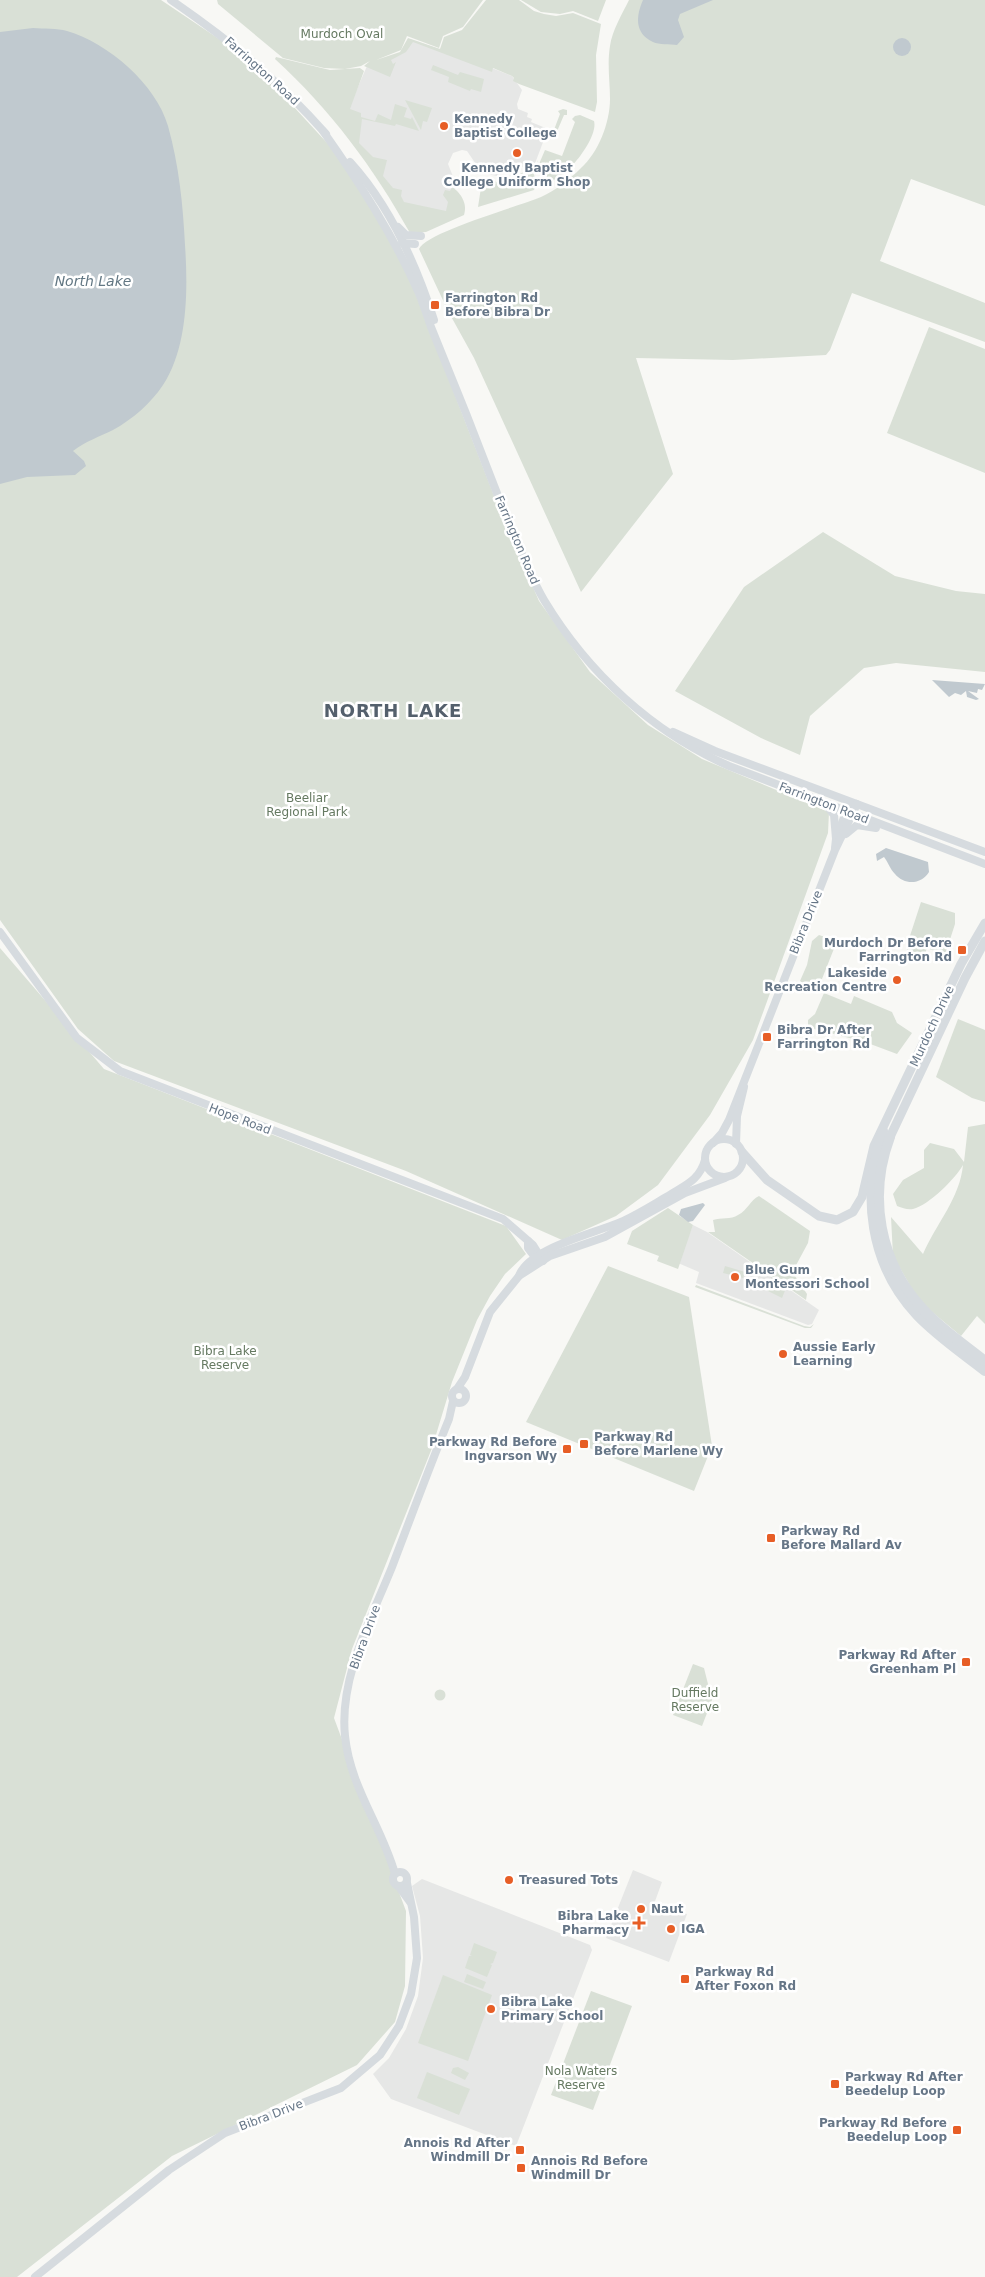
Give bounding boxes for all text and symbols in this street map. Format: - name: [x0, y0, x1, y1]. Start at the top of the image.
- park label: Murdoch Oval: [301, 27, 383, 41]
- street label: Farrington Road: [222, 34, 302, 108]
- place label: Kennedy Baptist College: [454, 112, 557, 140]
- marker: Kennedy Baptist College: [438, 120, 450, 132]
- marker: Kennedy Baptist College Uniform Shop: [511, 147, 523, 159]
- place label: Kennedy Baptist College Uniform Shop: [444, 161, 591, 189]
- water label: North Lake: [55, 273, 131, 289]
- place label: Farrington Rd Before Bibra Dr: [445, 291, 550, 319]
- marker: Farrington Rd Before Bibra Dr: [429, 299, 441, 311]
- street label: Farrington Road: [492, 494, 542, 586]
- district label: NORTH LAKE: [324, 700, 462, 721]
- street label: Farrington Road: [777, 779, 871, 827]
- park label: Beeliar Regional Park: [266, 791, 348, 819]
- street label: Bibra Drive: [787, 888, 825, 956]
- place label: Murdoch Dr Before Farrington Rd: [824, 936, 952, 964]
- marker: Murdoch Dr Before Farrington Rd: [956, 944, 968, 956]
- place label: Lakeside Recreation Centre: [764, 966, 887, 994]
- marker: Lakeside Recreation Centre: [891, 974, 903, 986]
- street label: Murdoch Drive: [907, 983, 957, 1069]
- place label: Bibra Dr After Farrington Rd: [777, 1023, 871, 1051]
- marker: Bibra Dr After Farrington Rd: [761, 1031, 773, 1043]
- street label: Hope Road: [207, 1101, 273, 1137]
- place label: Blue Gum Montessori School: [745, 1263, 869, 1291]
- marker: Blue Gum Montessori School: [729, 1271, 741, 1283]
- place label: Aussie Early Learning: [793, 1340, 876, 1368]
- park label: Bibra Lake Reserve: [193, 1344, 257, 1372]
- marker: Aussie Early Learning: [777, 1348, 789, 1360]
- place label: Parkway Rd Before Marlene Wy: [594, 1430, 723, 1458]
- place label: Parkway Rd Before Ingvarson Wy: [429, 1435, 557, 1463]
- marker: Parkway Rd Before Marlene Wy: [578, 1438, 590, 1450]
- marker: Parkway Rd Before Ingvarson Wy: [561, 1443, 573, 1455]
- place label: Parkway Rd Before Mallard Av: [781, 1524, 902, 1552]
- marker: Parkway Rd Before Mallard Av: [765, 1532, 777, 1544]
- street label: Bibra Drive: [347, 1603, 383, 1671]
- place label: Parkway Rd After Greenham Pl: [838, 1648, 956, 1676]
- marker: Parkway Rd After Greenham Pl: [960, 1656, 972, 1668]
- park label: Duffield Reserve: [671, 1686, 719, 1714]
- place label: Treasured Tots: [519, 1873, 618, 1887]
- marker: Treasured Tots: [503, 1874, 515, 1886]
- place label: Naut: [651, 1902, 684, 1916]
- marker: Naut: [635, 1903, 647, 1915]
- place label: Bibra Lake Pharmacy: [557, 1909, 629, 1937]
- marker: Bibra Lake Pharmacy: [633, 1917, 645, 1929]
- place label: IGA: [681, 1922, 705, 1936]
- marker: IGA: [665, 1923, 677, 1935]
- place label: Parkway Rd After Foxon Rd: [695, 1965, 796, 1993]
- marker: Parkway Rd After Foxon Rd: [679, 1973, 691, 1985]
- place label: Bibra Lake Primary School: [501, 1995, 603, 2023]
- marker: Bibra Lake Primary School: [485, 2003, 497, 2015]
- park label: Nola Waters Reserve: [545, 2064, 617, 2092]
- place label: Parkway Rd After Beedelup Loop: [845, 2070, 963, 2098]
- marker: Parkway Rd After Beedelup Loop: [829, 2078, 841, 2090]
- street label: Bibra Drive: [237, 2096, 305, 2134]
- place label: Parkway Rd Before Beedelup Loop: [819, 2116, 947, 2144]
- marker: Parkway Rd Before Beedelup Loop: [951, 2124, 963, 2136]
- place label: Annois Rd After Windmill Dr: [404, 2136, 510, 2164]
- marker: Annois Rd After Windmill Dr: [514, 2144, 526, 2156]
- place label: Annois Rd Before Windmill Dr: [531, 2154, 648, 2182]
- marker: Annois Rd Before Windmill Dr: [515, 2162, 527, 2174]

